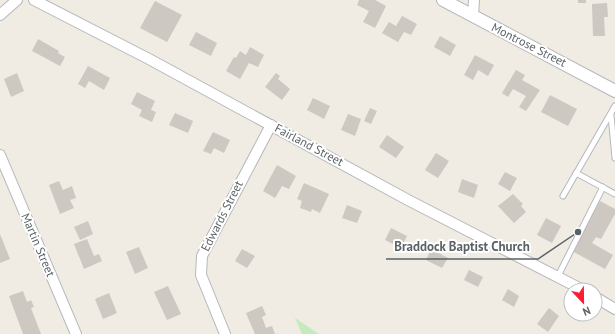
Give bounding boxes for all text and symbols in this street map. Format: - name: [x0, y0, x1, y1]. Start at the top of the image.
- street label: Montrose Street: [489, 19, 569, 70]
- street label: Fairland Street: [272, 120, 346, 169]
- street label: Edwards Street: [197, 178, 246, 254]
- street label: Martin Street: [18, 211, 59, 279]
- callout: Braddock Baptist Church: [386, 234, 538, 259]
- text: Braddock Baptist Church: [394, 238, 530, 255]
- north arrow: [563, 282, 603, 322]
- text: N: [581, 303, 593, 319]

